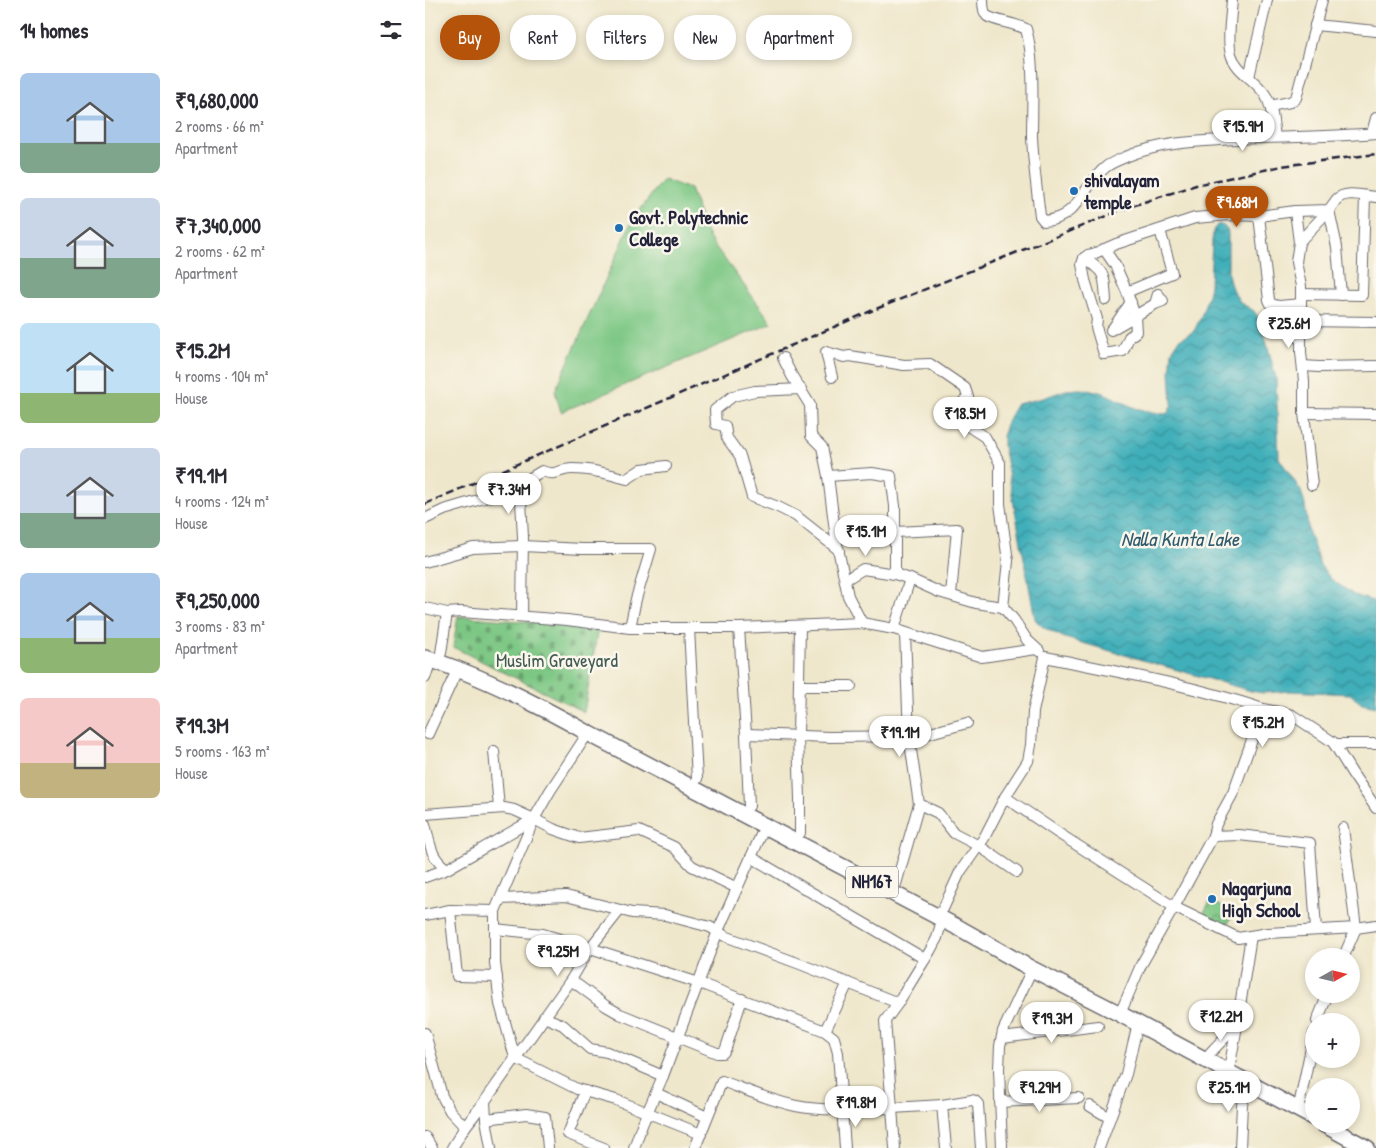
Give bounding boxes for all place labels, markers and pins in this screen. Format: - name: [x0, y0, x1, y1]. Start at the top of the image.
- pin: ₹15.9M: [1202, 110, 1284, 152]
- place label: shivalayam temple: [1083, 167, 1160, 216]
- marker: shivalayam temple: [1068, 185, 1080, 197]
- pin: ₹9.68M: [1196, 186, 1278, 228]
- place label: Govt. Polytechnic College: [629, 204, 749, 253]
- marker: Govt. Polytechnic College: [613, 222, 625, 234]
- pin: ₹25.6M: [1248, 306, 1330, 349]
- pin: ₹18.5M: [924, 396, 1006, 439]
- pin: ₹7.34M: [468, 472, 550, 515]
- pin: ₹15.1M: [825, 514, 907, 557]
- pin: ₹15.2M: [1222, 706, 1304, 748]
- pin: ₹19.1M: [859, 716, 941, 758]
- place label: Nagarjuna High School: [1222, 875, 1301, 924]
- marker: Nagarjuna High School: [1206, 893, 1218, 905]
- pin: ₹9.25M: [517, 934, 599, 977]
- pin: ₹12.2M: [1180, 1000, 1262, 1042]
- pin: ₹19.3M: [1011, 1002, 1093, 1044]
- pin: ₹9.29M: [999, 1070, 1081, 1113]
- pin: ₹25.1M: [1188, 1070, 1270, 1113]
- pin: ₹19.8M: [815, 1086, 897, 1128]

